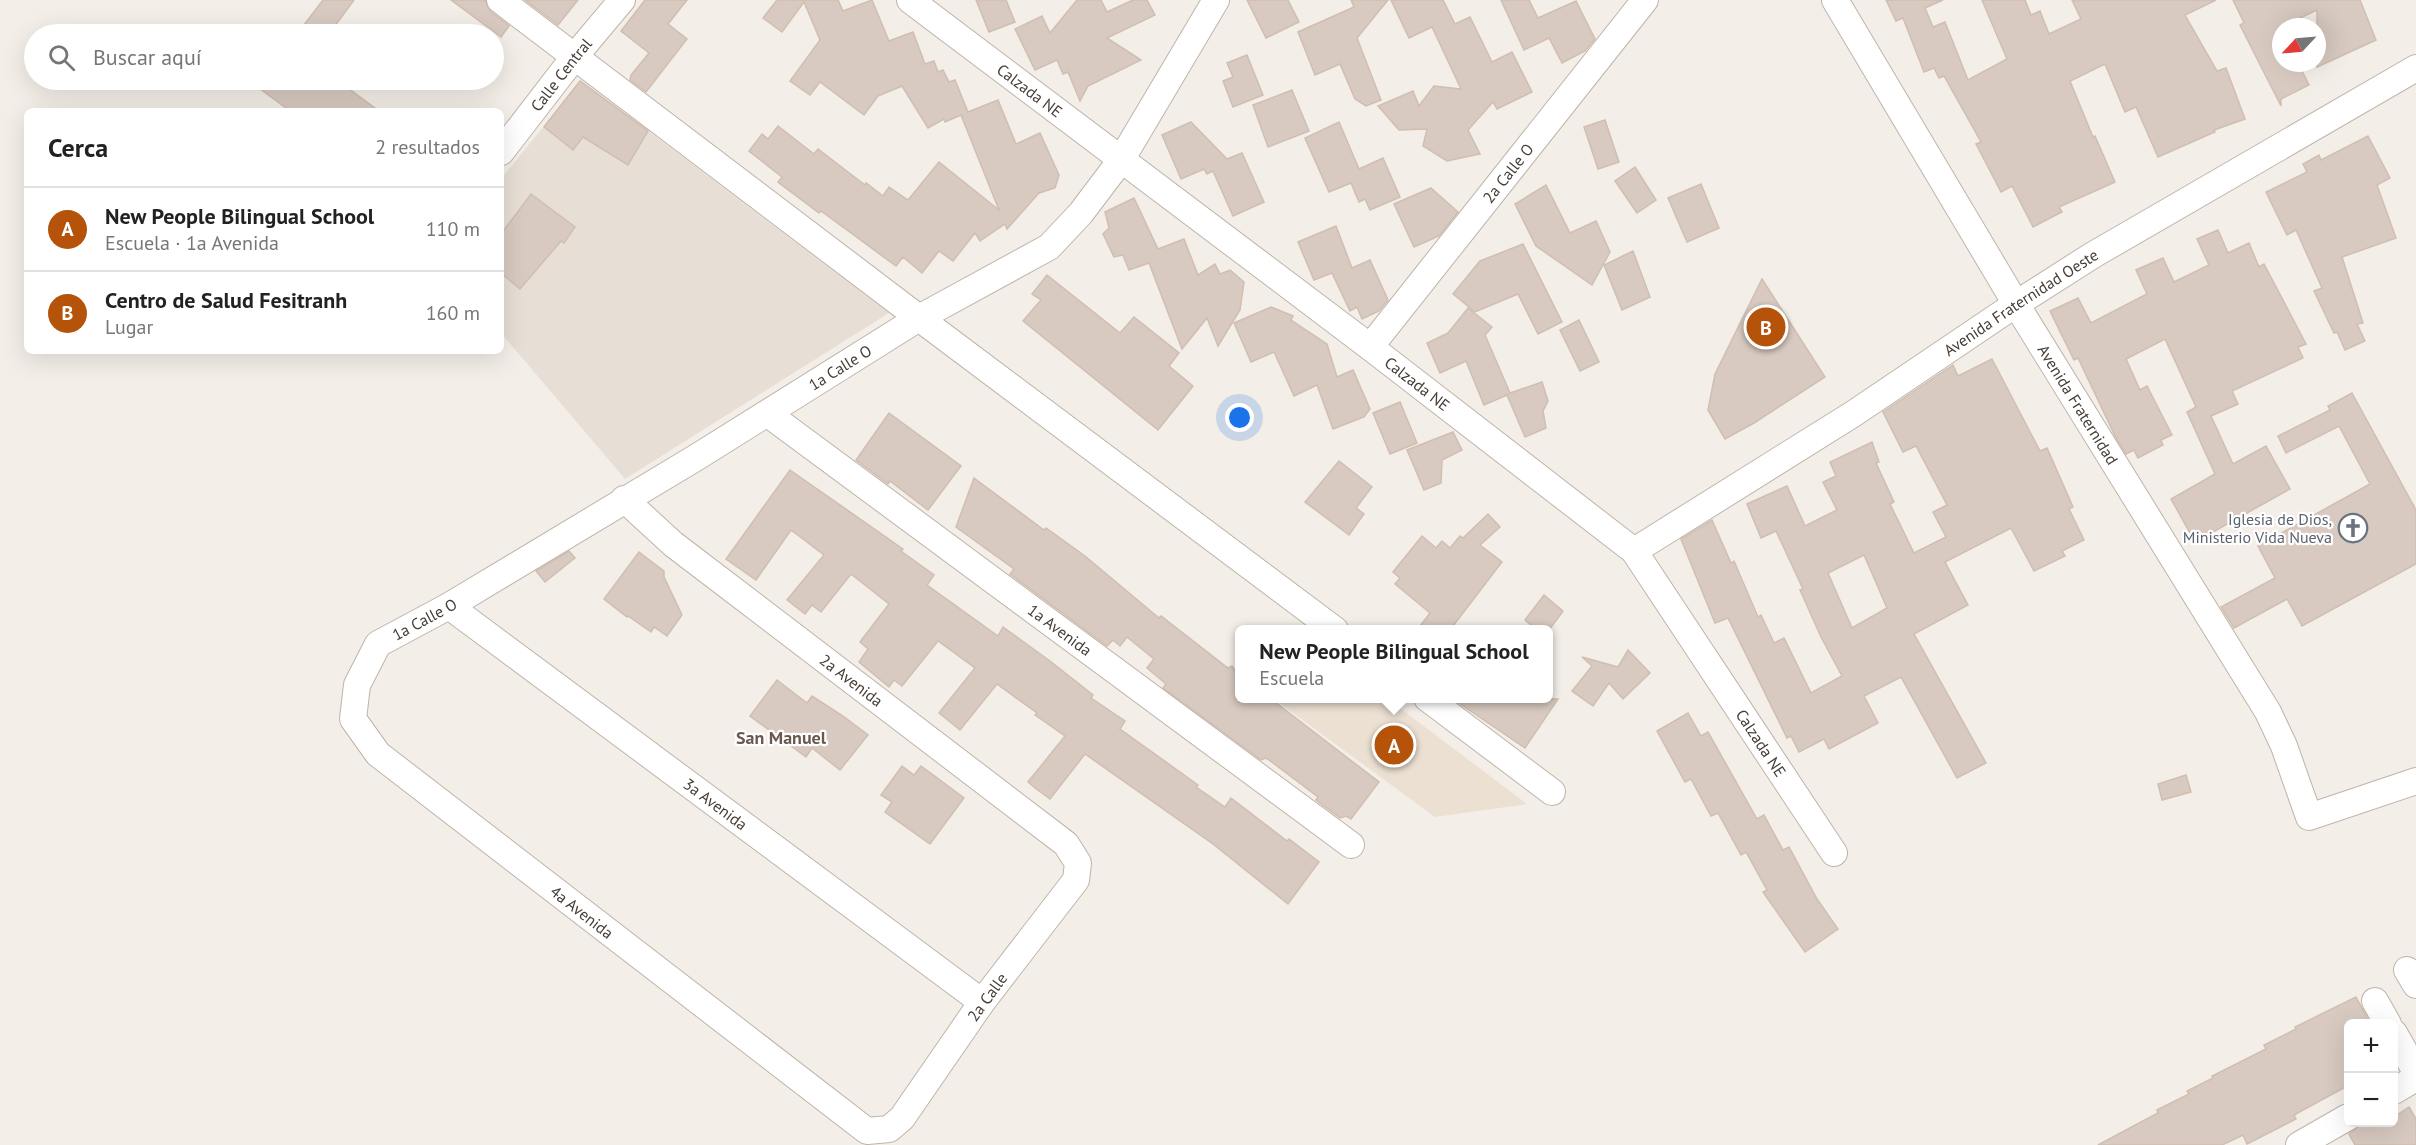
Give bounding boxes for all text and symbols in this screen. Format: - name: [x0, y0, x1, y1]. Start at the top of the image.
- north arrow: [2272, 18, 2326, 72]
- search box: [24, 24, 504, 90]
- street label: Calle Central: [526, 34, 596, 115]
- icon: search: [45, 41, 78, 74]
- text: Buscar aquí: [93, 43, 202, 71]
- street label: Calzada NE: [993, 59, 1066, 121]
- text: Cerca: [48, 131, 108, 164]
- text: 2 resultados: [375, 134, 480, 160]
- street label: 2a Calle O: [1478, 139, 1538, 207]
- text: New People Bilingual School: [105, 202, 374, 230]
- text: A: [61, 216, 74, 242]
- text: 110 m: [426, 216, 480, 242]
- text: Escuela · 1a Avenida: [105, 230, 279, 256]
- street label: Avenida Fraternidad Oeste: [1940, 244, 2102, 360]
- text: Centro de Salud Fesitranh: [105, 286, 347, 314]
- text: B: [62, 300, 73, 326]
- text: 160 m: [426, 300, 480, 326]
- pin: B: [1746, 304, 1786, 350]
- text: Lugar: [105, 314, 153, 340]
- street label: 1a Calle O: [805, 340, 875, 395]
- street label: Avenida Fraternidad: [2034, 341, 2123, 468]
- street label: Calzada NE: [1381, 352, 1454, 415]
- your location: [1225, 403, 1254, 432]
- place label: Iglesia de Dios, Ministerio Vida Nueva: [2183, 509, 2332, 547]
- church icon: Iglesia de Dios, Ministerio Vida Nueva: [2337, 512, 2369, 544]
- street label: 1a Calle O: [389, 594, 461, 645]
- street label: 1a Avenida: [1024, 600, 1096, 660]
- popup: [1235, 625, 1553, 703]
- text: New People Bilingual School: [1259, 637, 1529, 665]
- street label: 2a Avenida: [816, 650, 887, 711]
- text: Escuela: [1259, 665, 1324, 691]
- street label: Calzada NE: [1732, 705, 1791, 780]
- pin: A: [1374, 722, 1414, 768]
- district label: San Manuel: [736, 726, 827, 749]
- street label: 3a Avenida: [680, 774, 751, 834]
- street label: 4a Avenida: [547, 881, 617, 943]
- street label: 2a Calle: [963, 969, 1011, 1025]
- map controls: [2344, 1019, 2398, 1127]
- button: +: [2344, 1019, 2398, 1073]
- button: −: [2344, 1073, 2398, 1127]

